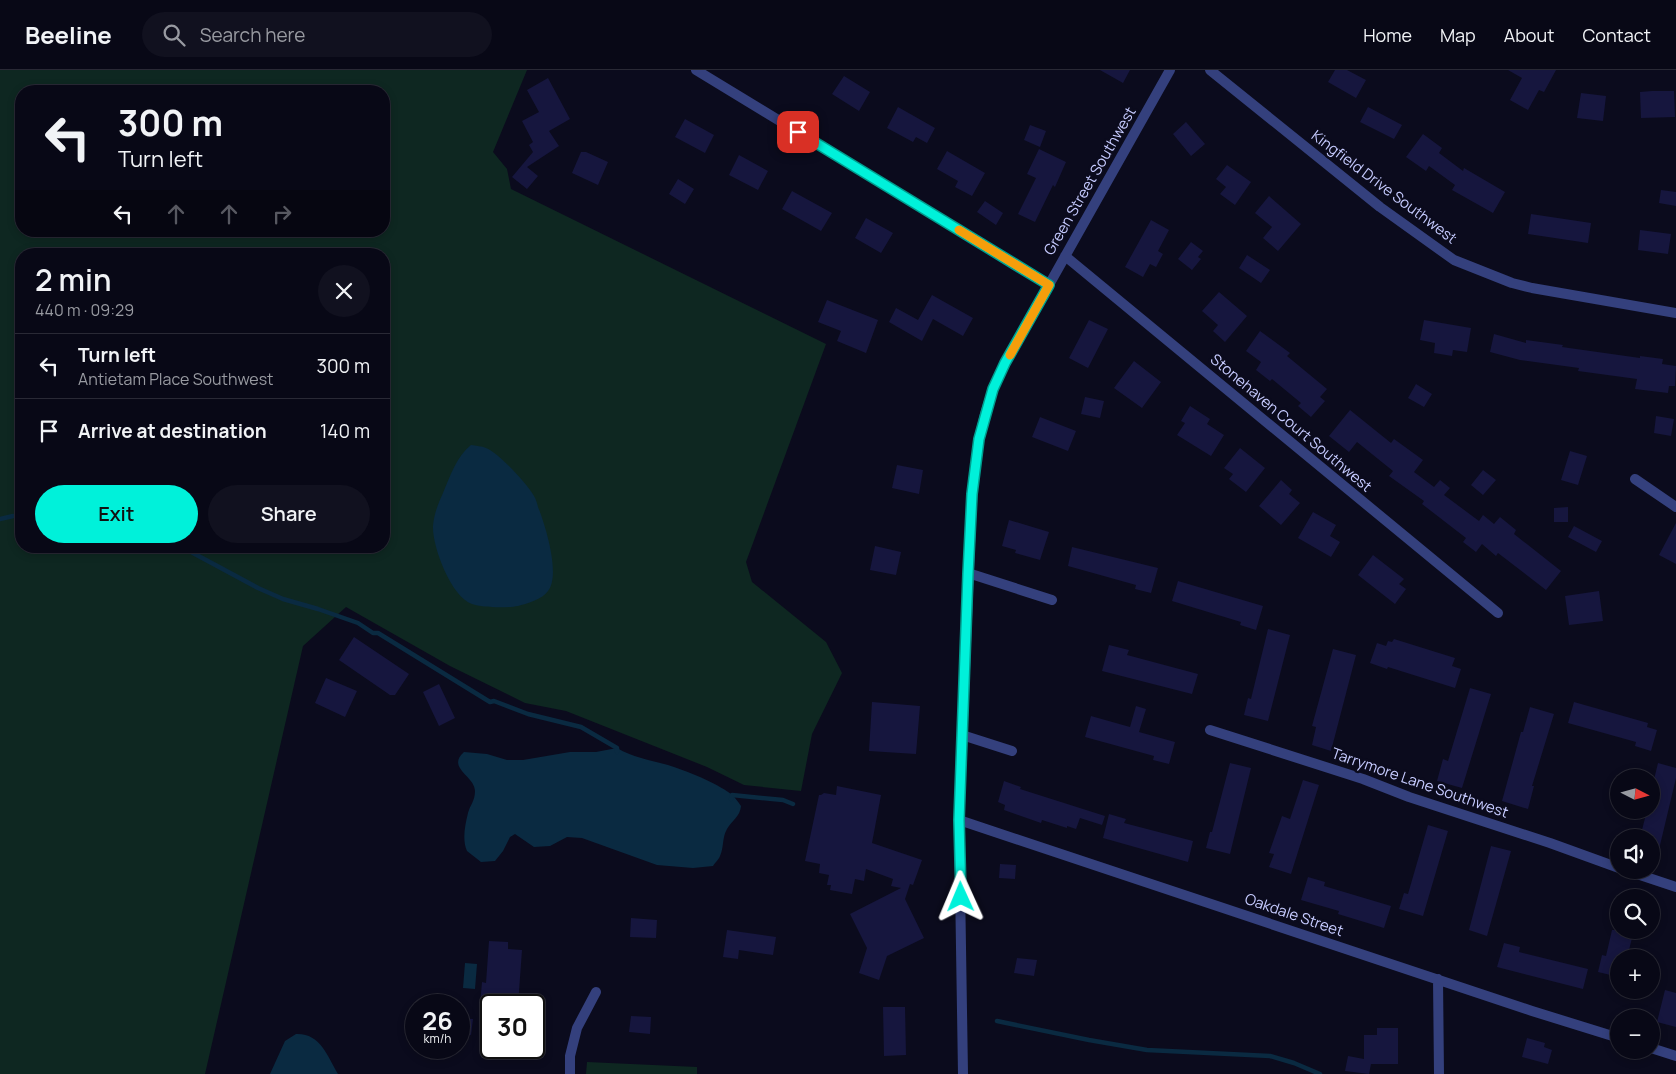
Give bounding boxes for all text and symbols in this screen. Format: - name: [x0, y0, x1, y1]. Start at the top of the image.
- search box: [142, 12, 492, 57]
- text: Beeline: [25, 18, 112, 51]
- icon: search: [160, 21, 188, 49]
- text: Search here: [200, 22, 305, 48]
- text: Home: [1363, 23, 1412, 47]
- text: Map: [1440, 23, 1476, 47]
- text: About: [1504, 23, 1554, 47]
- text: Contact: [1582, 23, 1651, 47]
- text: 300 m: [118, 99, 223, 147]
- street label: Green Street Southwest: [1038, 103, 1141, 259]
- icon: left: [35, 105, 100, 170]
- pin: [777, 111, 819, 153]
- icon: arrive: [784, 118, 812, 146]
- street label: Kingfield Drive Southwest: [1307, 125, 1461, 248]
- text: Turn left: [118, 144, 203, 174]
- icon: left: [109, 200, 137, 228]
- icon: ahead: [162, 200, 190, 228]
- icon: ahead: [215, 200, 243, 228]
- icon: right: [268, 200, 296, 228]
- text: 2 min: [35, 259, 111, 300]
- button: close: [318, 265, 370, 317]
- text: 440 m · 09:29: [35, 299, 134, 321]
- text: Turn left: [78, 342, 156, 368]
- street label: Stonehaven Court Southwest: [1206, 349, 1377, 497]
- icon: left: [35, 352, 63, 380]
- text: 300 m: [316, 353, 370, 379]
- text: Antietam Place Southwest: [78, 368, 274, 390]
- icon: arrive: [35, 417, 63, 445]
- text: Arrive at destination: [78, 418, 267, 444]
- text: 140 m: [320, 418, 370, 444]
- button: Exit: [35, 485, 198, 543]
- button: Share: [208, 485, 370, 543]
- street label: Tarrymore Lane Southwest: [1329, 742, 1511, 823]
- north arrow: [1610, 769, 1660, 819]
- map controls: [1610, 769, 1660, 1059]
- button: sound: [1610, 829, 1660, 879]
- position arrow: [934, 870, 986, 922]
- street label: Oakdale Street: [1242, 888, 1346, 941]
- button: search: [1610, 889, 1660, 939]
- button: +: [1610, 949, 1660, 999]
- speed limit sign: 30: [480, 994, 545, 1059]
- text: 26: [422, 1003, 453, 1038]
- button: −: [1610, 1009, 1660, 1059]
- text: km/h: [424, 1030, 451, 1047]

